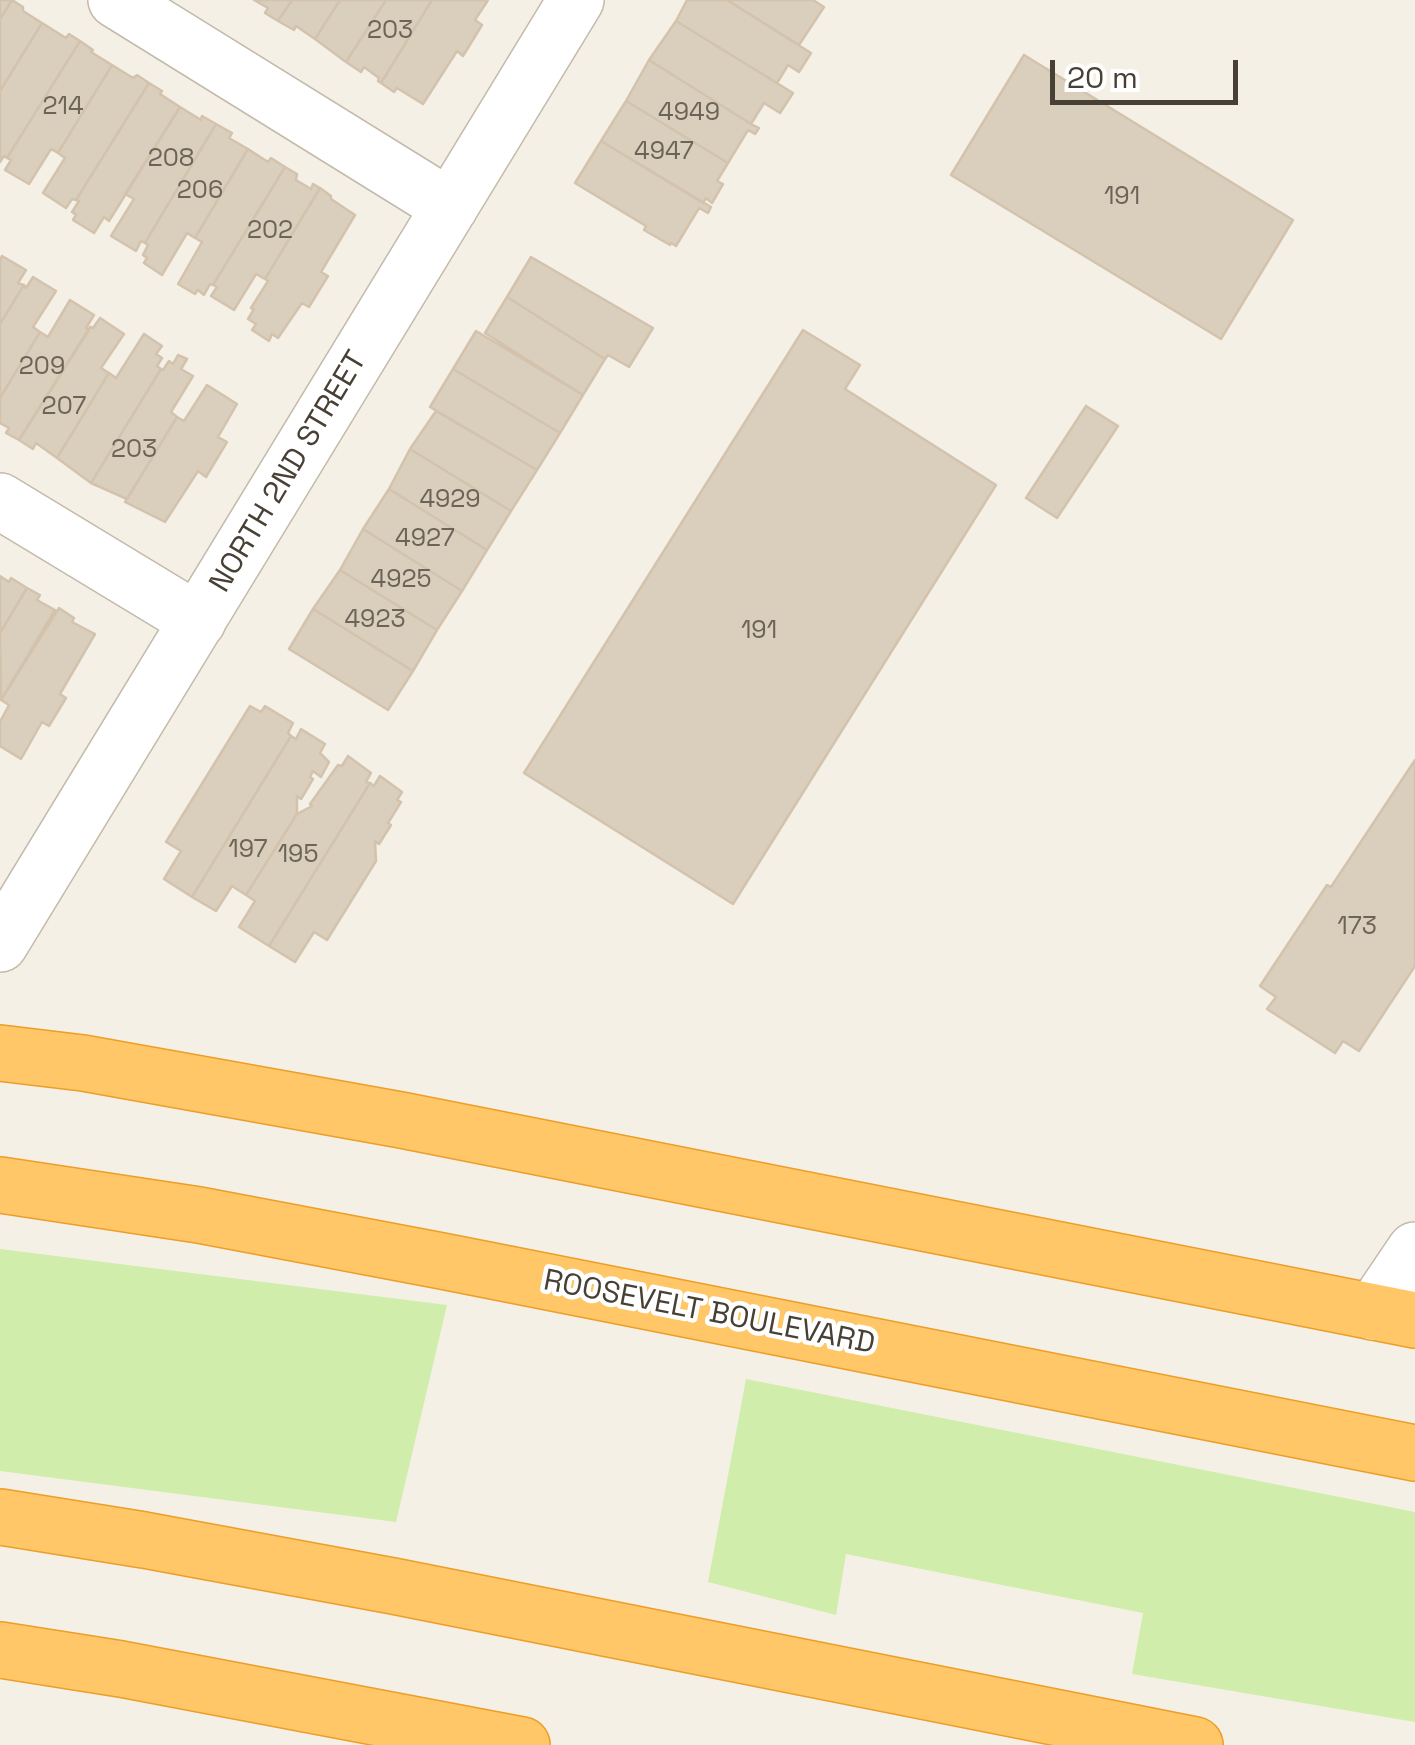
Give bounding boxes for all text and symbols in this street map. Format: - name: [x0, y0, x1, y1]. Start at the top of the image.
- house number: 203: [367, 16, 413, 46]
- scale bar: [1055, 40, 1242, 102]
- text: 20 m: [1067, 58, 1138, 97]
- house number: 214: [42, 92, 84, 122]
- house number: 4949: [658, 98, 720, 128]
- house number: 4947: [634, 137, 694, 167]
- house number: 208: [148, 144, 194, 174]
- house number: 206: [177, 176, 223, 206]
- house number: 191: [1104, 182, 1140, 212]
- house number: 202: [247, 216, 293, 246]
- street label: NORTH 2ND STREET: [203, 345, 375, 599]
- house number: 209: [19, 352, 65, 382]
- house number: 207: [42, 392, 86, 422]
- house number: 203: [111, 435, 157, 465]
- house number: 4929: [419, 485, 481, 515]
- house number: 4927: [395, 524, 455, 554]
- house number: 4925: [371, 565, 431, 595]
- house number: 4923: [344, 605, 406, 635]
- house number: 191: [741, 616, 777, 646]
- house number: 197: [228, 835, 268, 865]
- house number: 195: [278, 840, 318, 870]
- house number: 173: [1337, 912, 1377, 942]
- street label: ROOSEVELT BOULEVARD: [540, 1263, 878, 1363]

